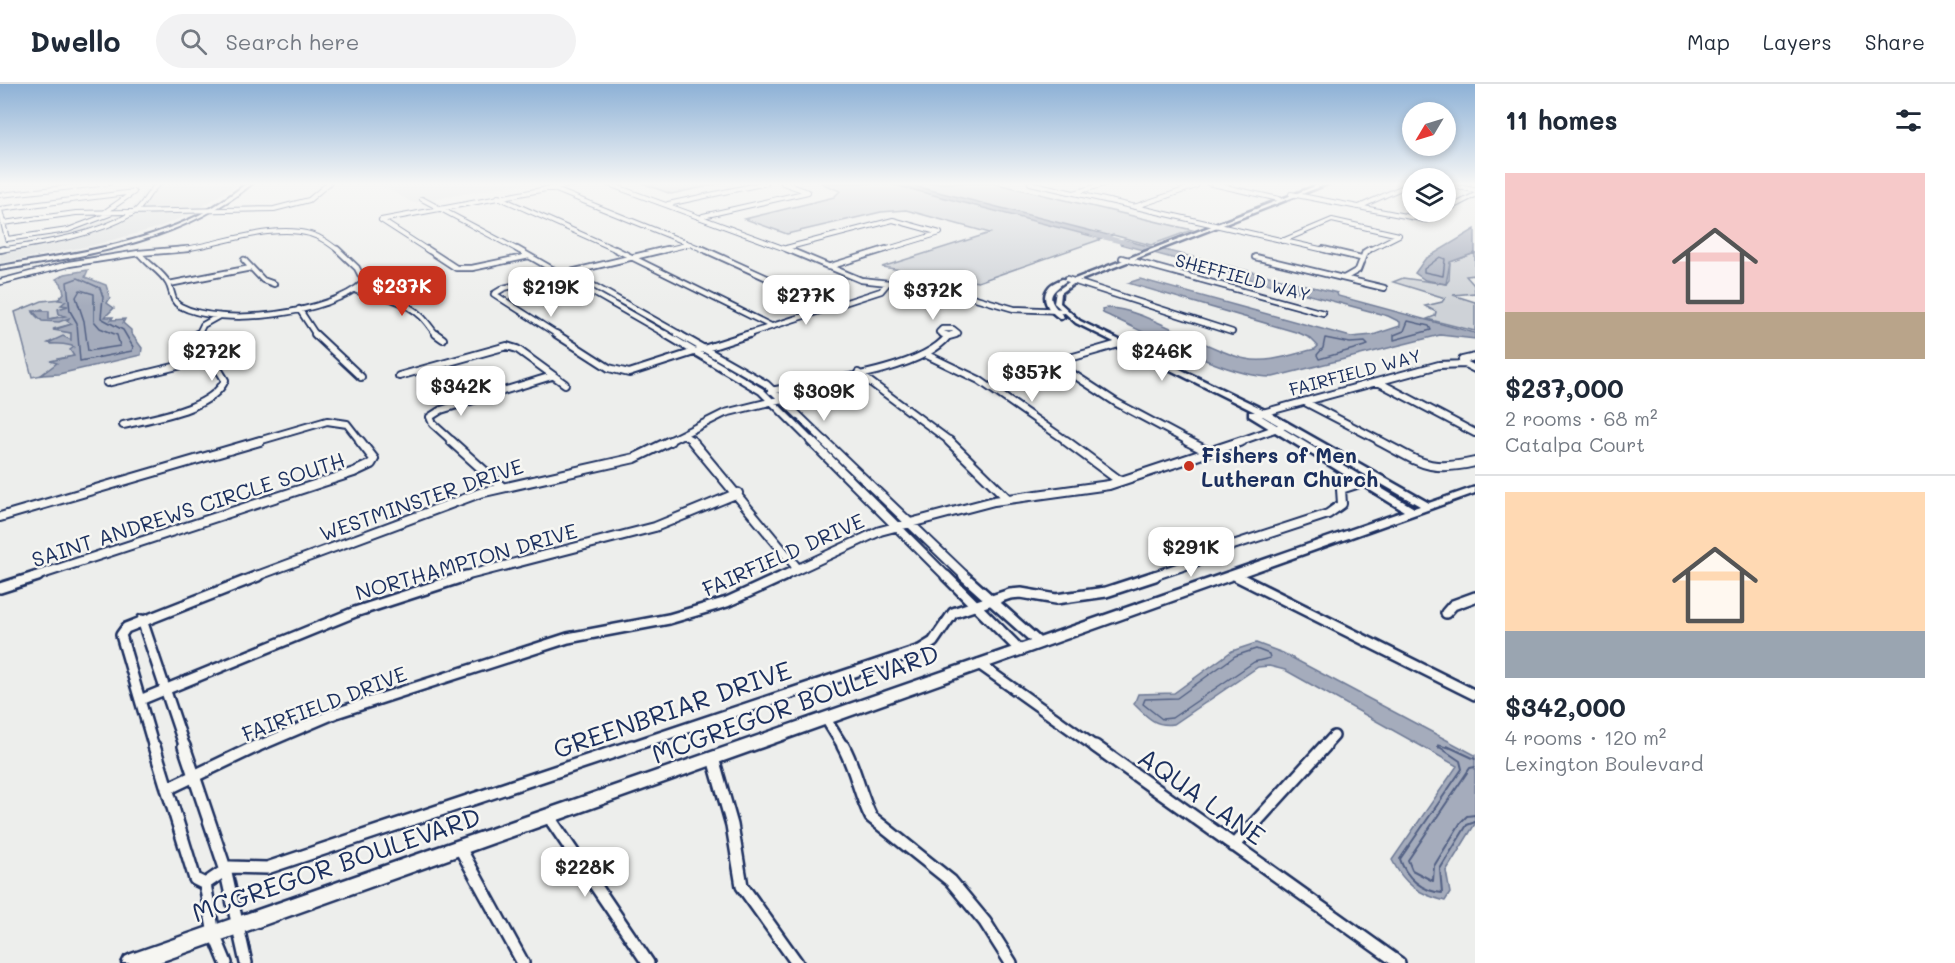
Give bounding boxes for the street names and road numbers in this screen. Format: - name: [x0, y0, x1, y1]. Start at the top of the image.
- street label: SHEFFIELD WAY: [1173, 247, 1313, 307]
- street label: FAIRFIELD WAY: [1286, 343, 1424, 401]
- street label: SAINT ANDREWS CIRCLE SOUTH: [28, 445, 348, 573]
- street label: WESTMINSTER DRIVE: [316, 451, 526, 547]
- street label: FAIRFIELD DRIVE: [698, 506, 868, 602]
- street label: NORTHAMPTON DRIVE: [352, 516, 580, 606]
- street label: MCGREGOR BOULEVARD: [647, 635, 943, 771]
- street label: GREENBRIAR DRIVE: [548, 652, 796, 766]
- street label: FAIRFIELD DRIVE: [238, 659, 410, 747]
- street label: AQUA LANE: [1132, 740, 1272, 852]
- street label: MCGREGOR BOULEVARD: [187, 799, 485, 929]

